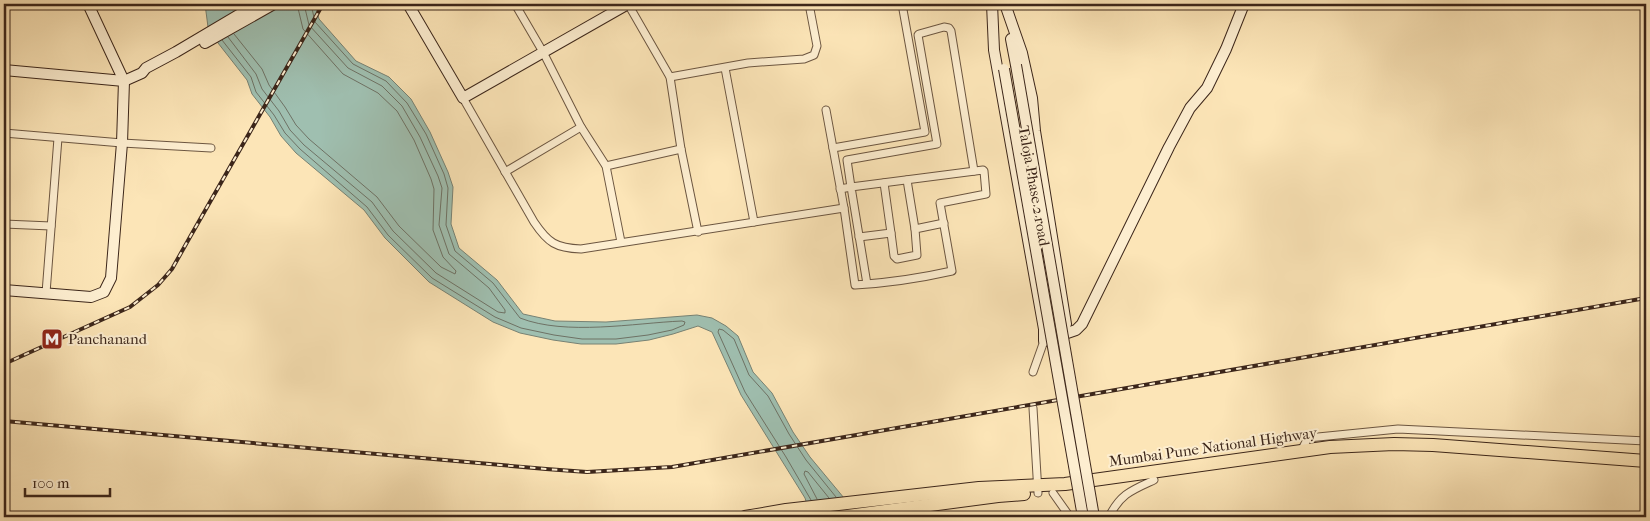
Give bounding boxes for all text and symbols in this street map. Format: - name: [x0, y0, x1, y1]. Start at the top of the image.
- street label: Taloja Phase 2 road: [1015, 124, 1054, 248]
- metro station icon: Panchanand: [40, 327, 64, 351]
- place label: Panchanand: [68, 330, 148, 348]
- street label: Mumbai Pune National Highway: [1108, 423, 1319, 471]
- scale bar: [25, 466, 110, 498]
- text: 100 m: [32, 474, 70, 492]

